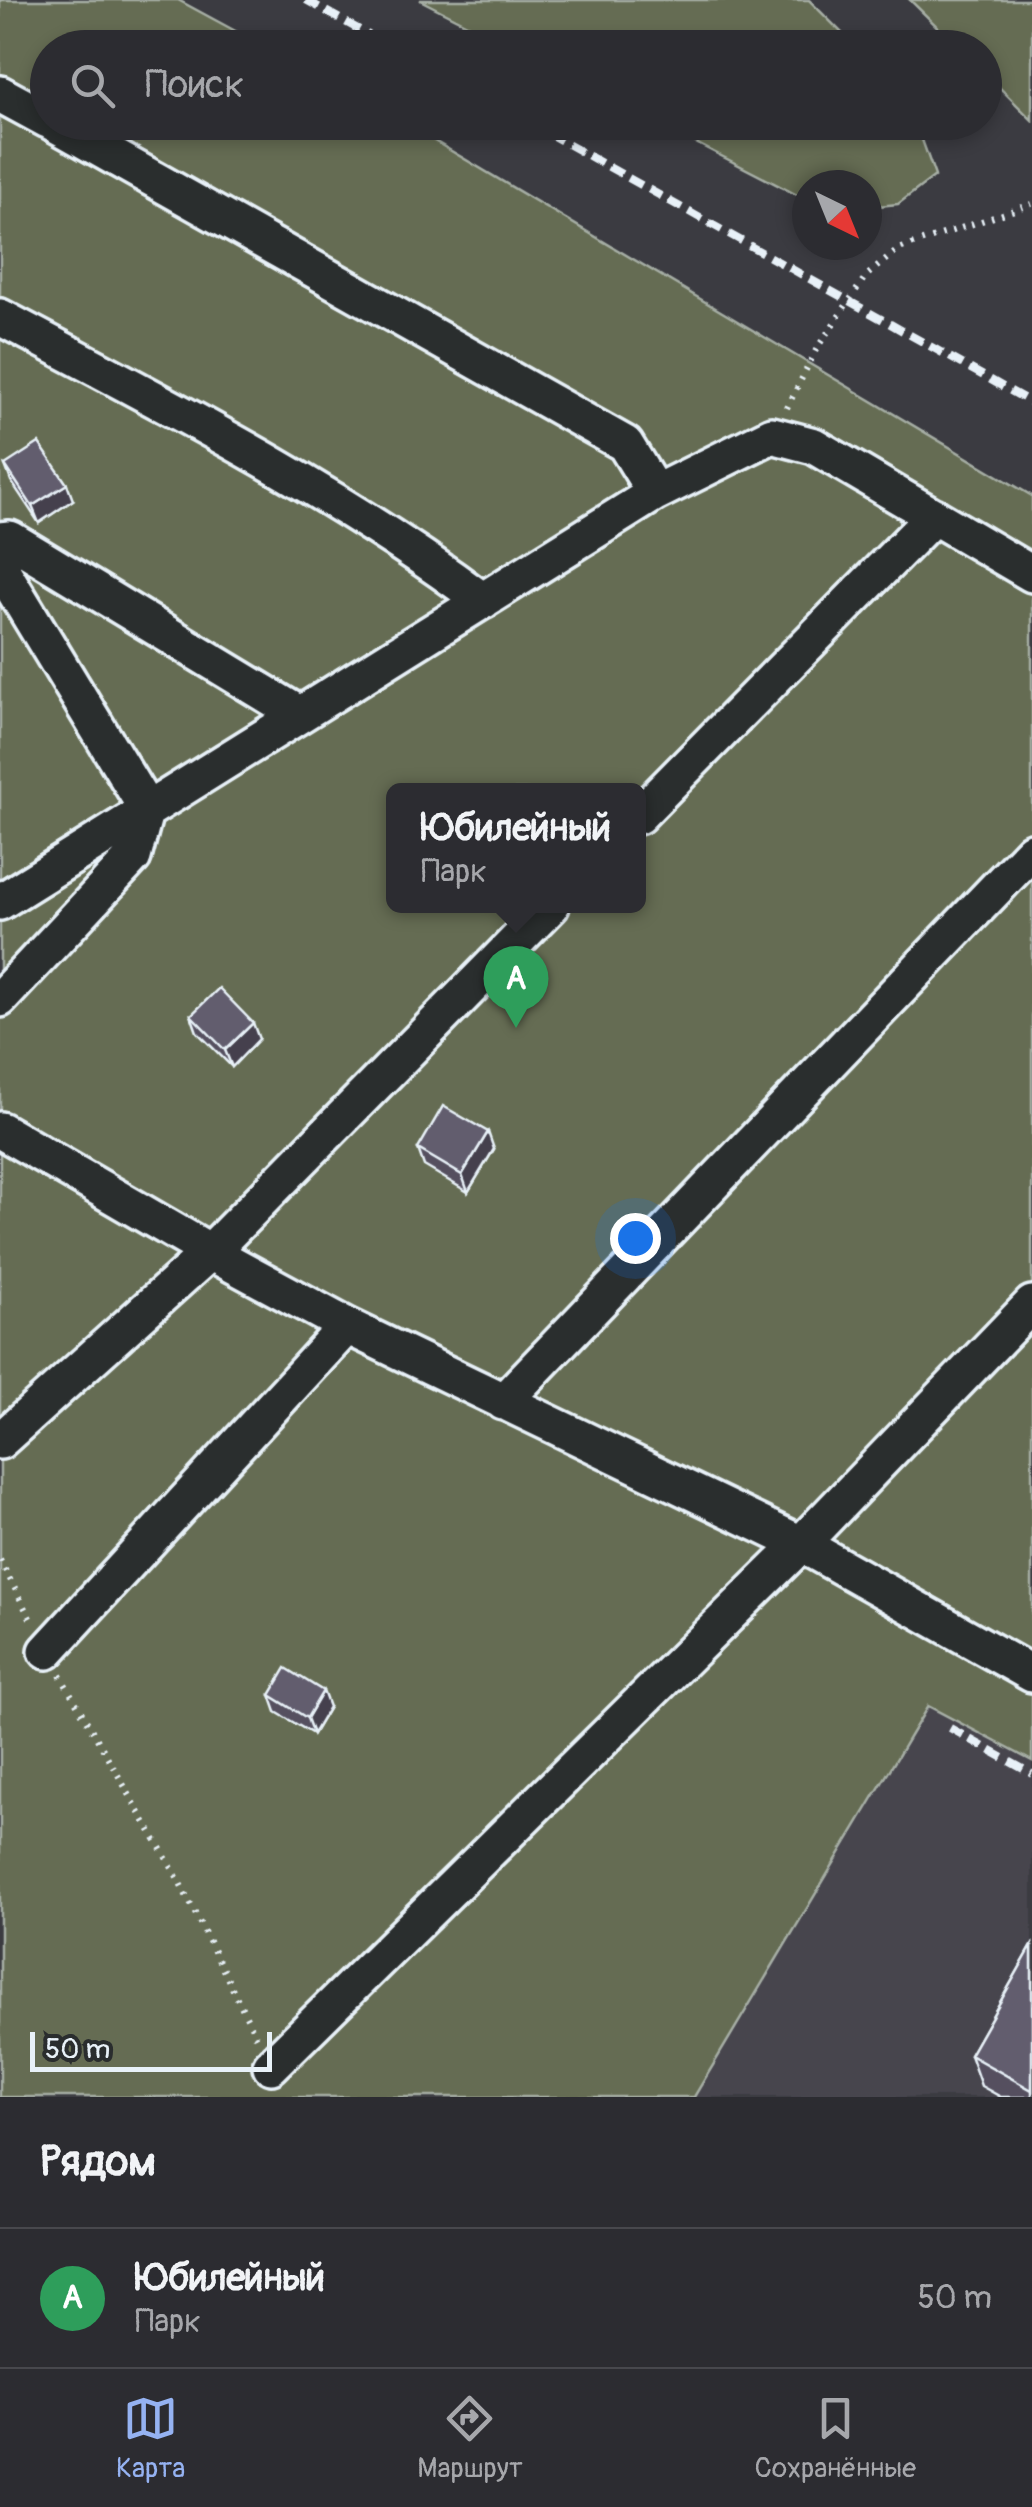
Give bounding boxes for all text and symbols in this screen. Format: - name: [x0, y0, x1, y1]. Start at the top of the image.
- search box: [30, 30, 1002, 140]
- icon: search: [65, 58, 120, 113]
- text: Поиск: [145, 61, 244, 109]
- north arrow: [792, 170, 882, 260]
- popup: [386, 783, 646, 913]
- text: Юбилейный: [421, 804, 611, 852]
- text: Парк: [421, 852, 487, 892]
- pin: A: [484, 946, 548, 1028]
- your location: [610, 1213, 661, 1264]
- scale bar: [30, 2027, 272, 2072]
- text: 50 m: [45, 2032, 110, 2067]
- text: Рядом: [40, 2136, 156, 2188]
- text: Юбилейный: [135, 2254, 325, 2302]
- text: A: [62, 2278, 83, 2318]
- text: 50 m: [917, 2278, 992, 2318]
- text: Парк: [135, 2302, 201, 2342]
- tab: Карта: [116, 2391, 185, 2486]
- tab: Маршрут: [417, 2391, 523, 2486]
- tab: Сохранённые: [755, 2391, 916, 2486]

